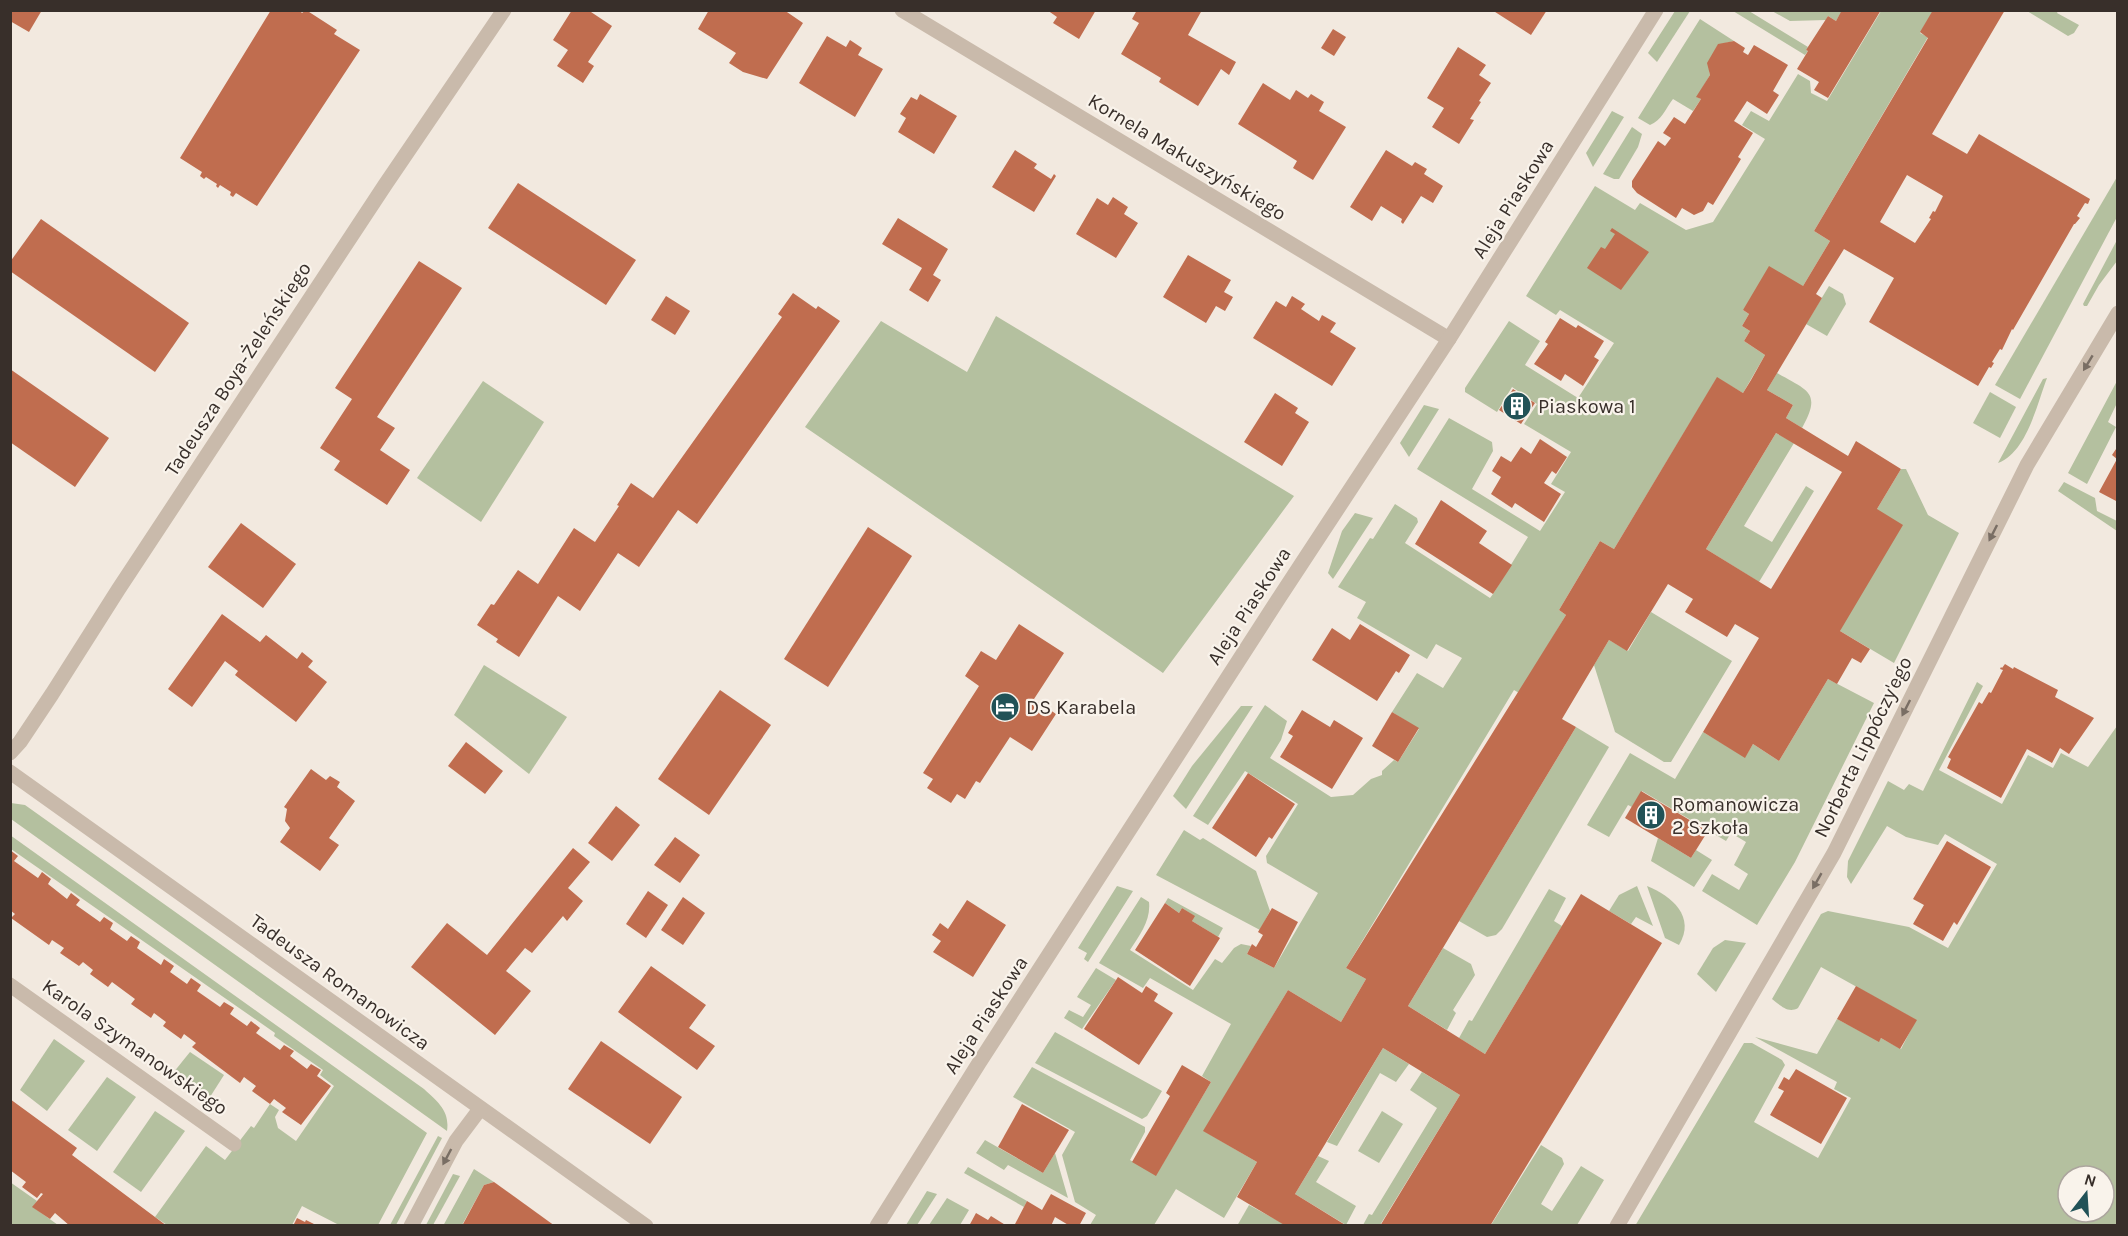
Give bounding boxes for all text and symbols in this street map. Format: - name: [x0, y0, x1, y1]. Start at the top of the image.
- street label: Kornela Makuszyńskiego: [1084, 89, 1290, 225]
- street label: Aleja Piaskowa: [1467, 135, 1559, 263]
- street label: Tadeusza Boya-Żeleńskiego: [160, 258, 316, 480]
- one-way arrow: [2082, 355, 2093, 371]
- building icon: Piaskowa 1: [1501, 390, 1533, 422]
- place label: Piaskowa 1: [1538, 395, 1636, 418]
- one-way arrow: [1989, 525, 1998, 542]
- street label: Aleja Piaskowa: [1202, 543, 1296, 669]
- street label: Norberta Lippóczy'ego: [1809, 653, 1917, 841]
- hotel icon: DS Karabela: [989, 691, 1021, 723]
- place label: DS Karabela: [1026, 696, 1136, 719]
- one-way arrow: [1901, 699, 1910, 716]
- place label: Romanowicza 2 Szkoła: [1672, 793, 1799, 839]
- building icon: Romanowicza 2 Szkoła: [1635, 799, 1667, 831]
- one-way arrow: [1812, 873, 1823, 889]
- street label: Tadeusza Romanowicza: [246, 909, 434, 1055]
- street label: Aleja Piaskowa: [939, 952, 1033, 1078]
- street label: Karola Szymanowskiego: [38, 974, 232, 1120]
- one-way arrow: [442, 1149, 452, 1166]
- north arrow: [2056, 1164, 2116, 1224]
- text: N: [2082, 1169, 2099, 1191]

